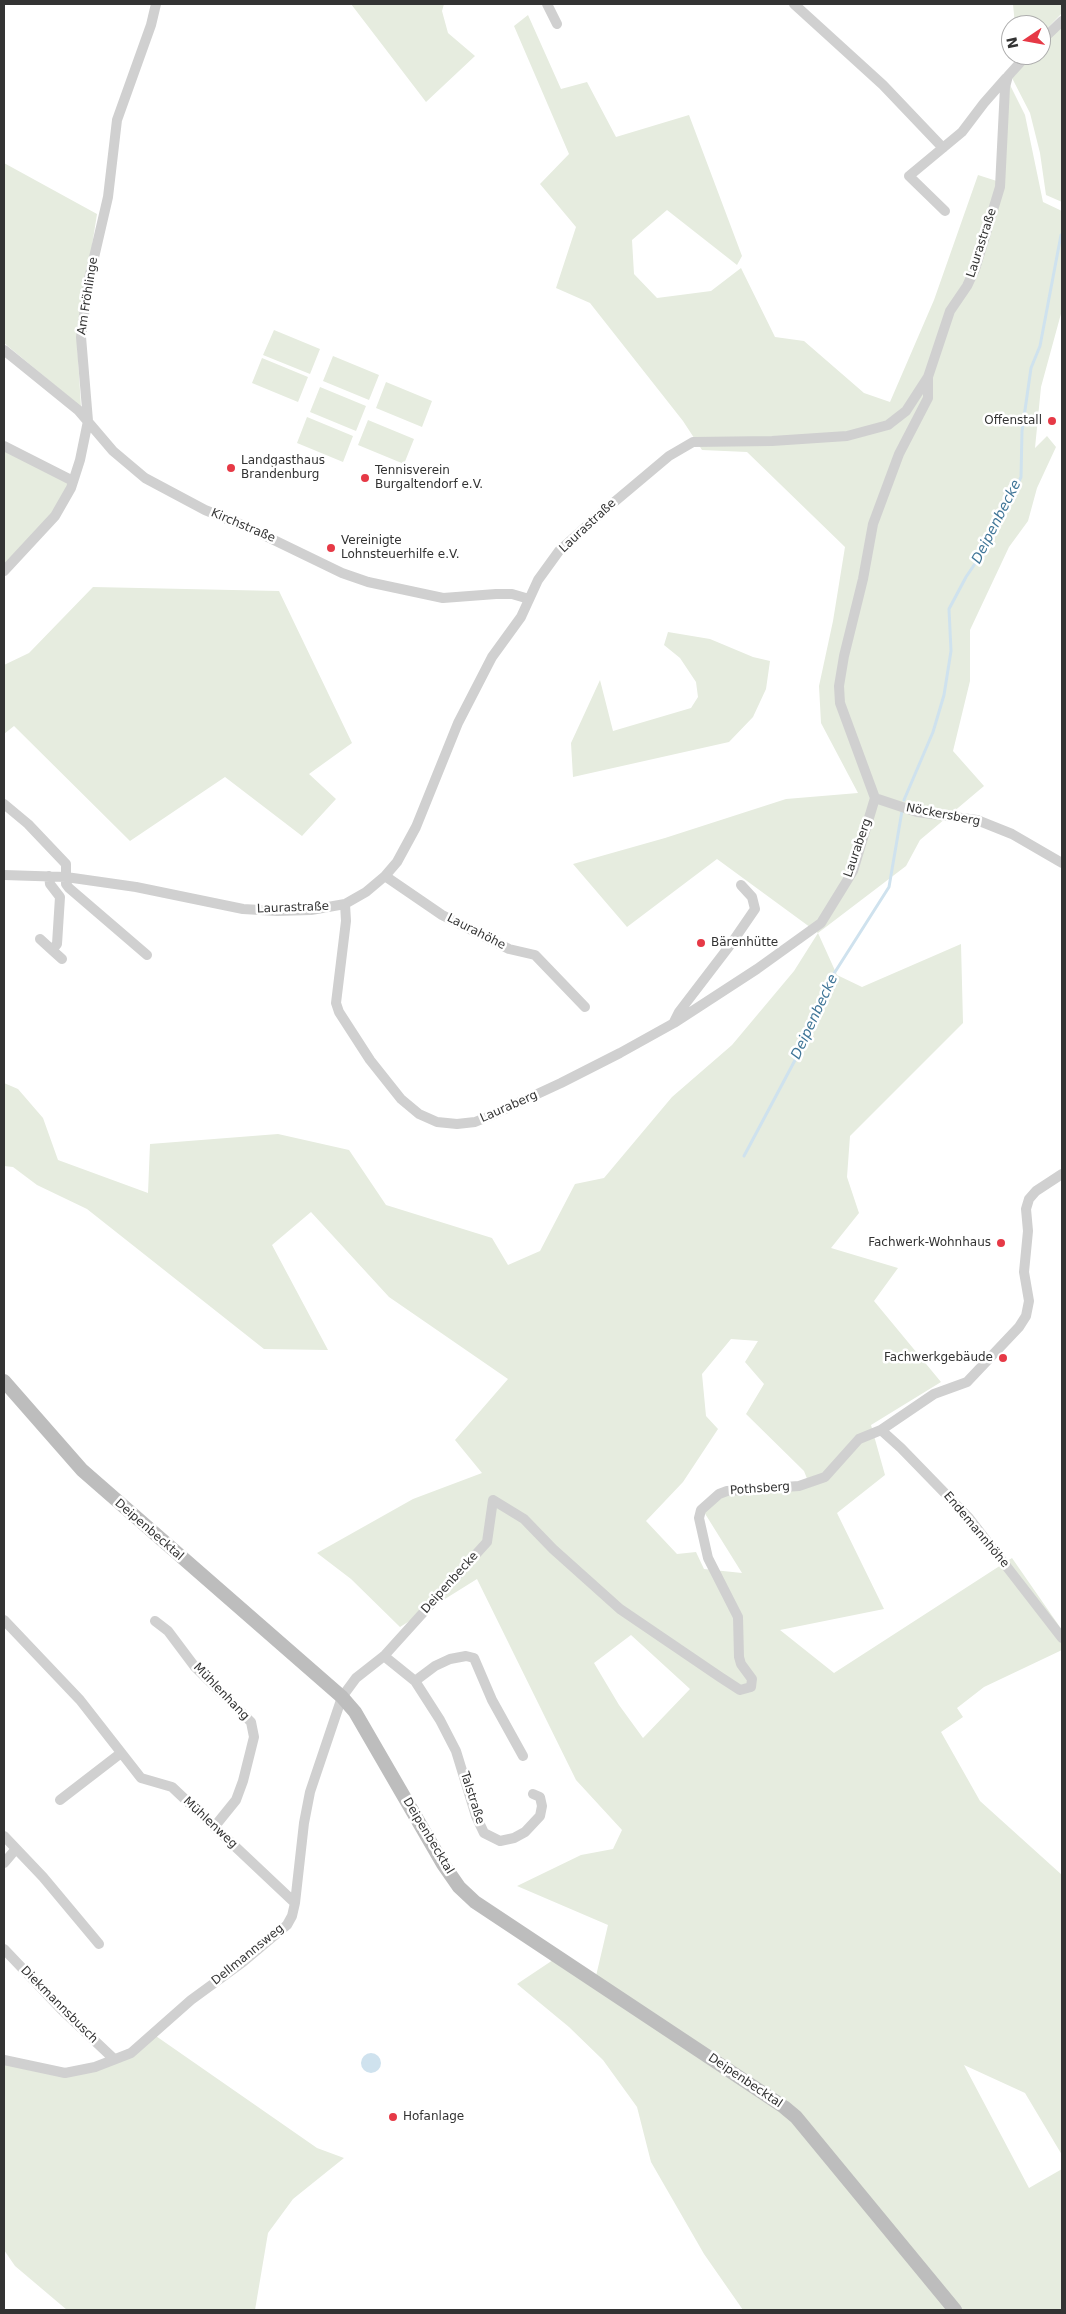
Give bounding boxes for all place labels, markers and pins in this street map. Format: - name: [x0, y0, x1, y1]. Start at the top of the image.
- place label: Offenstall: [984, 414, 1042, 428]
- marker: Offenstall: [1046, 415, 1058, 427]
- place label: Landgasthaus Brandenburg: [241, 454, 325, 482]
- marker: Landgasthaus Brandenburg: [225, 462, 237, 474]
- place label: Tennisverein Burgaltendorf e.V.: [375, 464, 483, 492]
- marker: Tennisverein Burgaltendorf e.V.: [359, 472, 371, 484]
- place label: Vereinigte Lohnsteuerhilfe e.V.: [341, 534, 459, 562]
- marker: Vereinigte Lohnsteuerhilfe e.V.: [325, 542, 337, 554]
- place label: Bärenhütte: [711, 936, 778, 950]
- marker: Bärenhütte: [695, 937, 707, 949]
- place label: Fachwerk-Wohnhaus: [868, 1236, 991, 1250]
- marker: Fachwerk-Wohnhaus: [995, 1237, 1007, 1249]
- place label: Fachwerkgebäude: [884, 1351, 993, 1365]
- marker: Fachwerkgebäude: [997, 1352, 1009, 1364]
- place label: Hofanlage: [403, 2110, 464, 2124]
- marker: Hofanlage: [387, 2111, 399, 2123]

